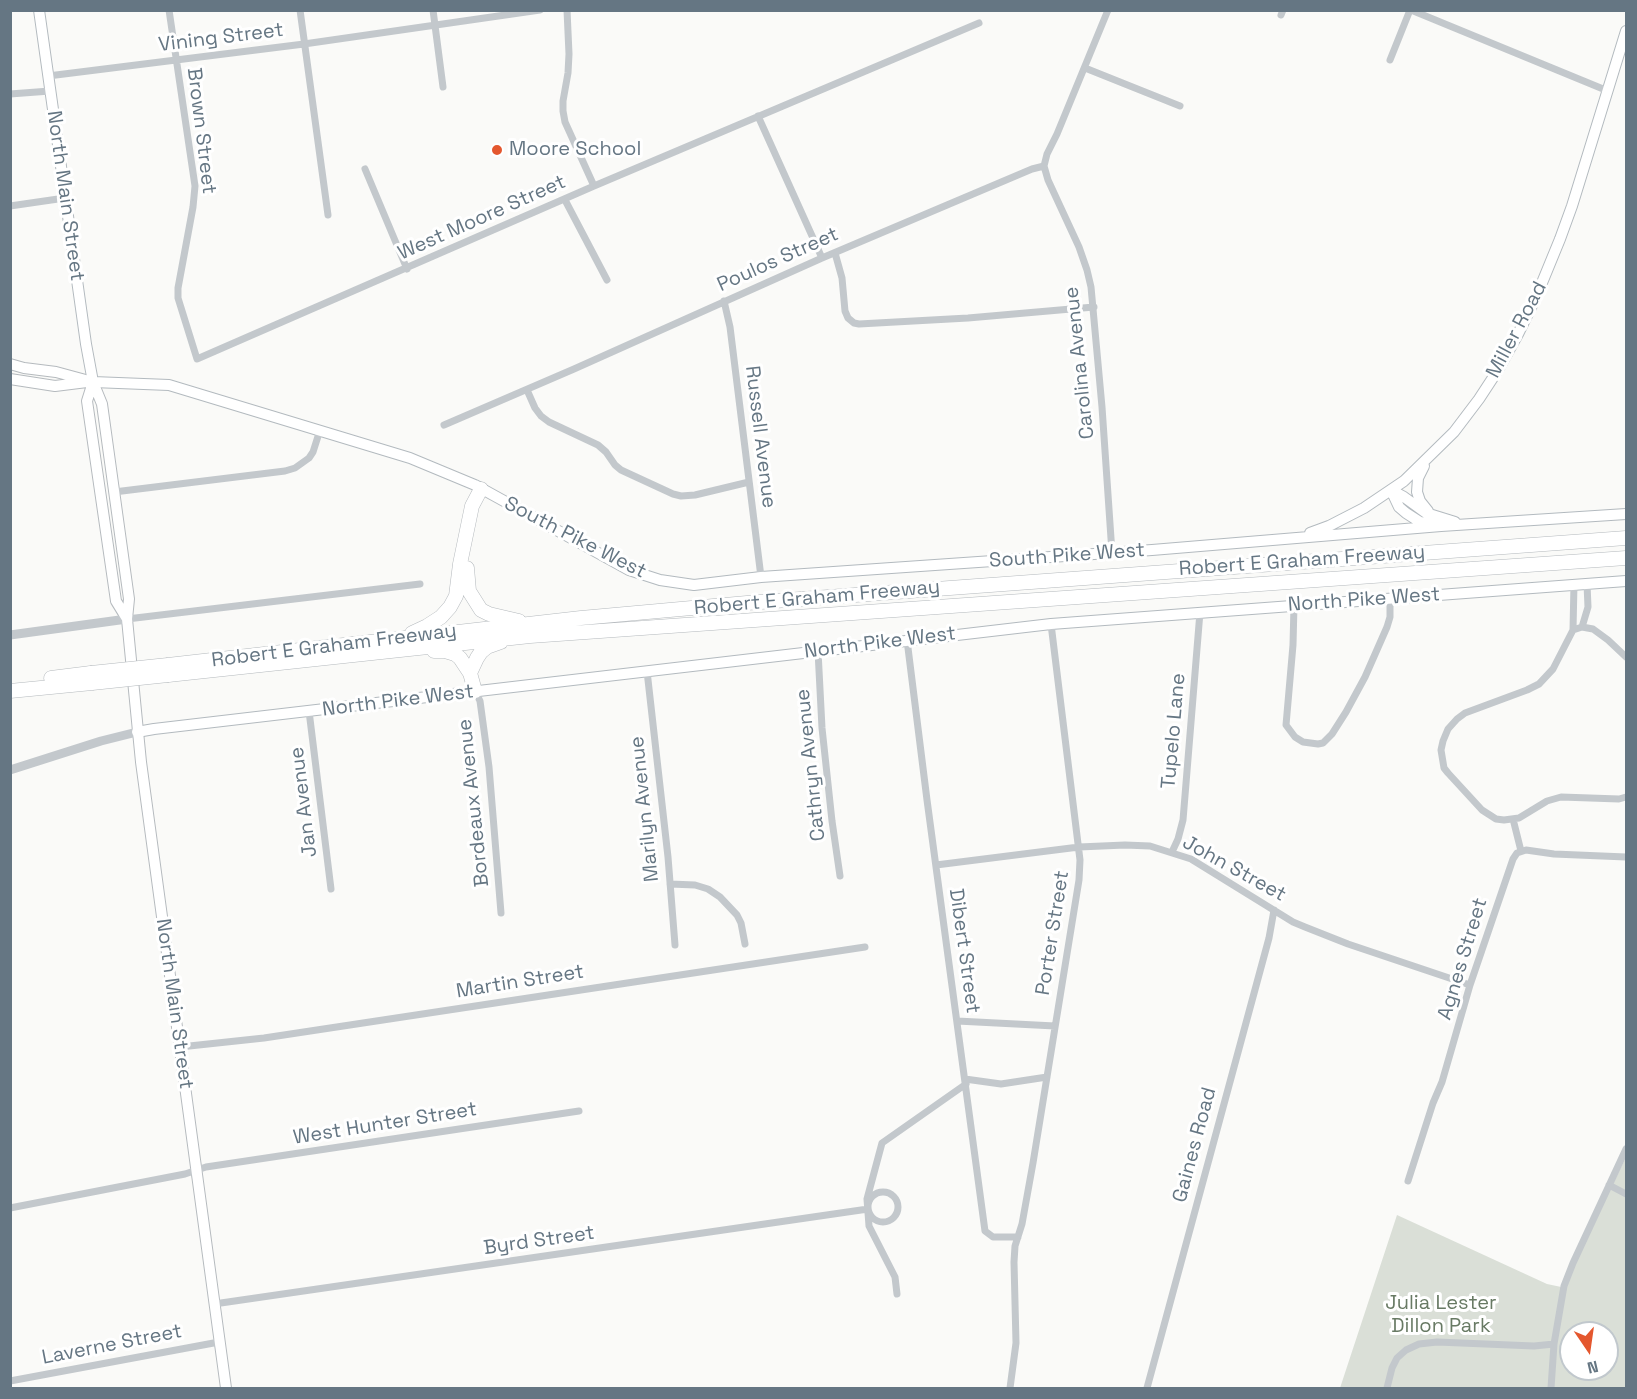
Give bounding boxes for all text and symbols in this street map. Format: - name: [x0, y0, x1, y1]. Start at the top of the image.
- street label: Vining Street: [157, 18, 285, 58]
- street label: Brown Street: [181, 66, 221, 196]
- street label: North Main Street: [41, 109, 89, 283]
- place label: Moore School: [509, 138, 641, 162]
- marker: Moore School: [490, 143, 504, 157]
- street label: West Moore Street: [394, 170, 570, 266]
- street label: Poulos Street: [714, 223, 842, 297]
- street label: Miller Road: [1482, 278, 1552, 382]
- street label: Carolina Avenue: [1060, 286, 1100, 440]
- street label: Russell Avenue: [739, 364, 781, 510]
- street label: South Pike West: [500, 492, 650, 584]
- street label: South Pike West: [988, 539, 1146, 573]
- street label: Robert E Graham Freeway: [1178, 540, 1426, 582]
- street label: Robert E Graham Freeway: [693, 575, 941, 621]
- street label: North Pike West: [1287, 583, 1441, 617]
- street label: Robert E Graham Freeway: [210, 619, 458, 673]
- street label: North Pike West: [803, 622, 957, 664]
- street label: Tupelo Lane: [1157, 672, 1191, 790]
- street label: North Pike West: [321, 680, 475, 722]
- street label: Cathryn Avenue: [791, 688, 831, 842]
- street label: Bordeaux Avenue: [453, 718, 495, 888]
- street label: Marilyn Avenue: [625, 735, 665, 883]
- street label: Jan Avenue: [285, 745, 323, 859]
- street label: John Street: [1178, 831, 1290, 907]
- street label: Porter Street: [1031, 869, 1075, 997]
- street label: Dibert Street: [943, 887, 985, 1015]
- street label: Agnes Street: [1433, 895, 1493, 1023]
- street label: North Main Street: [150, 917, 198, 1091]
- street label: Martin Street: [454, 960, 586, 1004]
- street label: Gaines Road: [1168, 1085, 1222, 1205]
- street label: West Hunter Street: [291, 1098, 479, 1150]
- street label: Byrd Street: [482, 1221, 596, 1261]
- park label: Julia Lester Dillon Park: [1385, 1292, 1497, 1339]
- street label: Laverne Street: [40, 1320, 184, 1370]
- north arrow: [1559, 1321, 1619, 1381]
- text: N: [1585, 1356, 1600, 1379]

